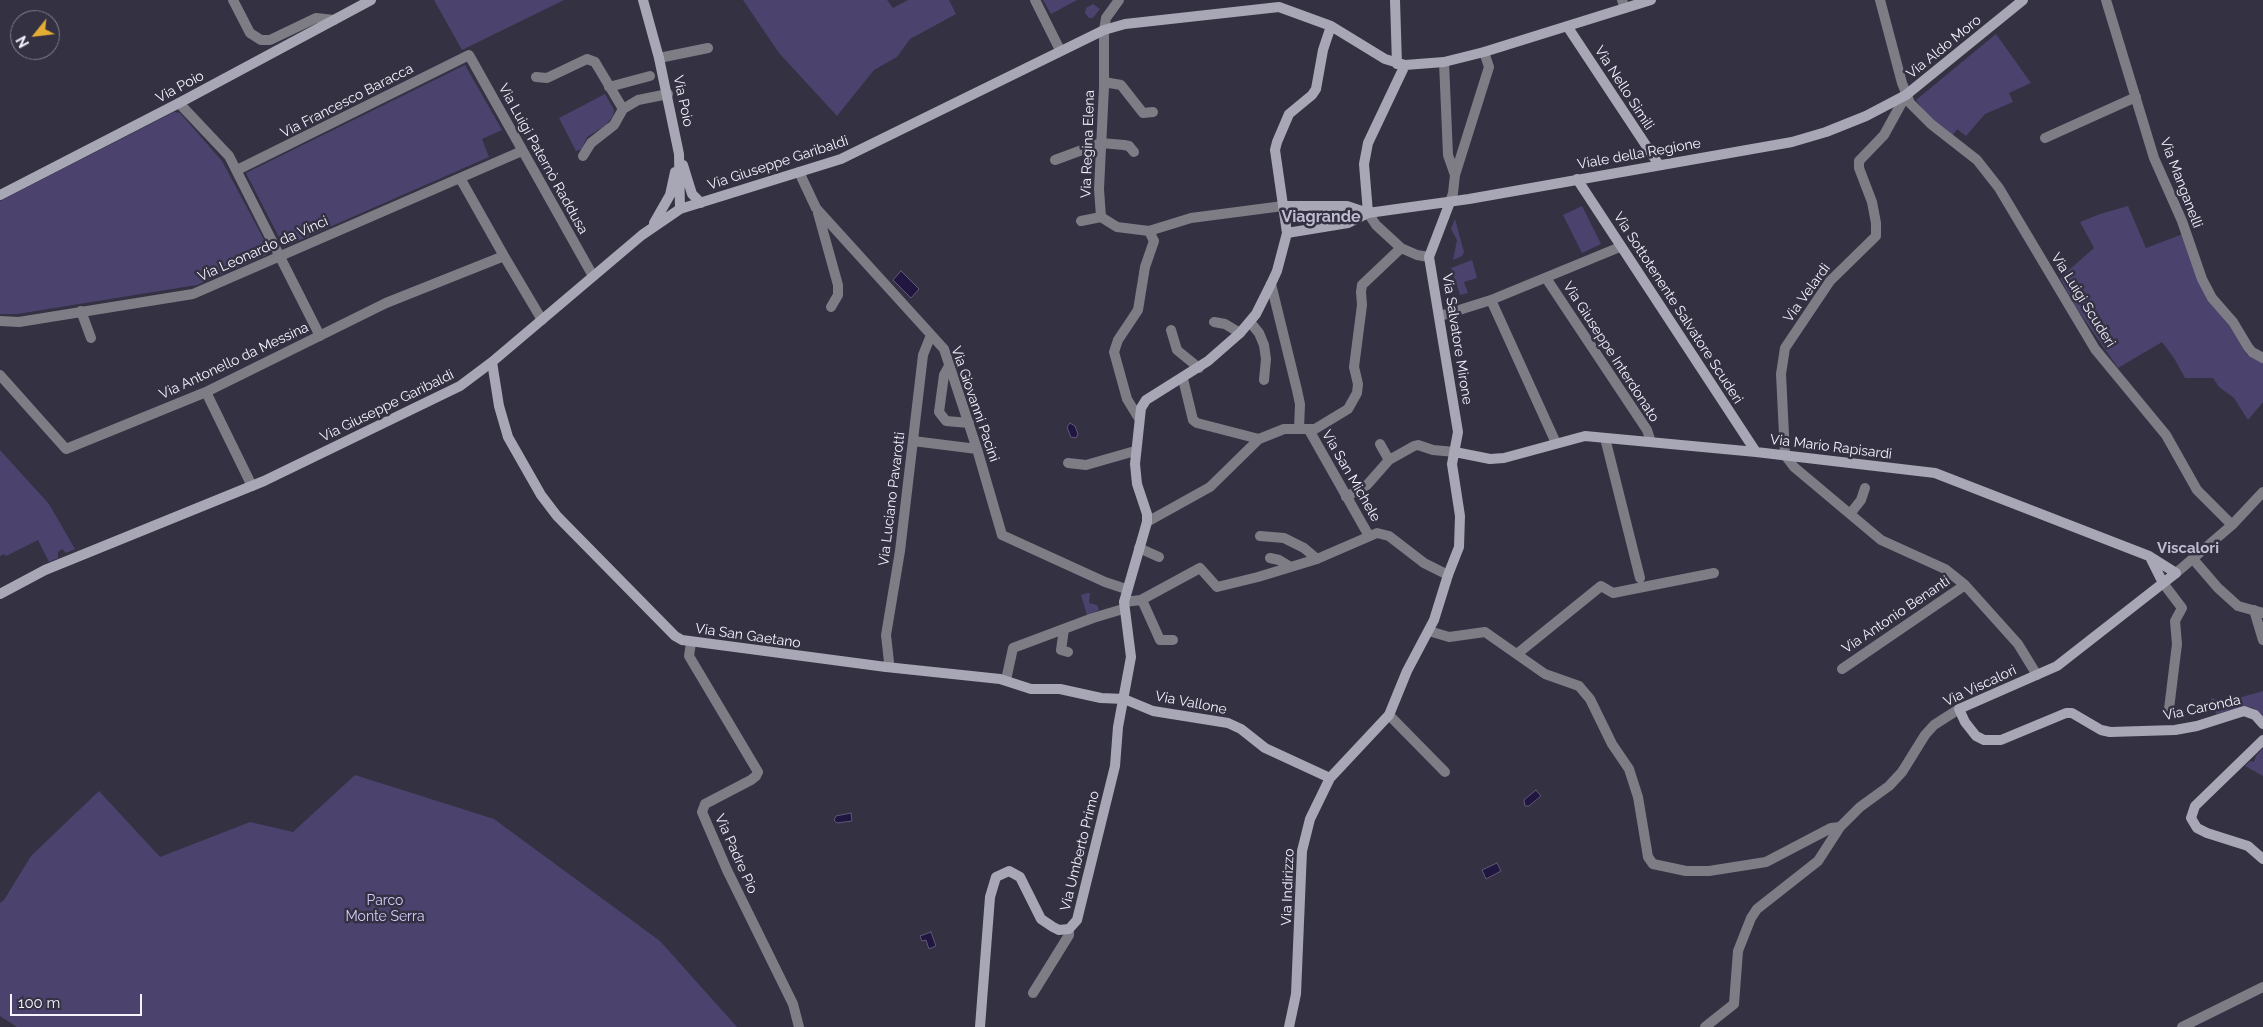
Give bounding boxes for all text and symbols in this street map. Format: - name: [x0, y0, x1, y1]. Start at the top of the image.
- north arrow: [10, 10, 60, 60]
- street label: Via Aldo Moro: [1903, 12, 1985, 82]
- text: N: [13, 33, 32, 50]
- street label: Via Nello Simili: [1591, 43, 1657, 133]
- street label: Via Francesco Baracca: [278, 60, 416, 142]
- street label: Via Poio: [153, 67, 207, 107]
- street label: Via Poio: [669, 74, 697, 128]
- street label: Via Luigi Paternò Raddusa: [495, 81, 591, 237]
- street label: Via Regina Elena: [1078, 90, 1098, 198]
- street label: Via Giuseppe Garibaldi: [706, 132, 850, 194]
- street label: Viale della Regione: [1576, 135, 1702, 173]
- street label: Via Manganelli: [2156, 136, 2206, 230]
- district label: Viagrande: [1281, 207, 1361, 227]
- street label: Via Sottotenente Salvatore Scuderi: [1610, 209, 1746, 407]
- street label: Via Leonardo da Vinci: [195, 213, 331, 285]
- street label: Via Luigi Scuderi: [2047, 250, 2119, 350]
- street label: Via Velardi: [1780, 260, 1834, 326]
- street label: Via Salvatore Mirone: [1438, 272, 1476, 406]
- street label: Via Giuseppe Interdonato: [1559, 279, 1663, 425]
- street label: Via Antonello da Messina: [157, 319, 311, 403]
- street label: Via Giovanni Pacini: [947, 344, 1003, 464]
- street label: Via Giuseppe Garibaldi: [317, 366, 457, 446]
- street label: Via San Michele: [1318, 427, 1384, 525]
- street label: Via Luciano Pavarotti: [875, 431, 909, 567]
- street label: Via Mario Rapisardi: [1769, 431, 1893, 463]
- district label: Viscalori: [2157, 539, 2219, 557]
- street label: Via Antonio Benanti: [1839, 573, 1953, 657]
- street label: Via San Gaetano: [694, 620, 802, 652]
- street label: Via Viscalori: [1941, 662, 2019, 710]
- street label: Via Vallone: [1154, 688, 1228, 718]
- street label: Via Caronda: [2162, 692, 2242, 724]
- street label: Via Umberto Primo: [1057, 789, 1103, 913]
- street label: Via Padre Pio: [711, 812, 761, 896]
- street label: Via Indirizzo: [1278, 848, 1298, 926]
- park label: Parco Monte Serra: [345, 893, 425, 926]
- scale bar: [12, 984, 145, 1016]
- text: 100 m: [18, 994, 60, 1012]

